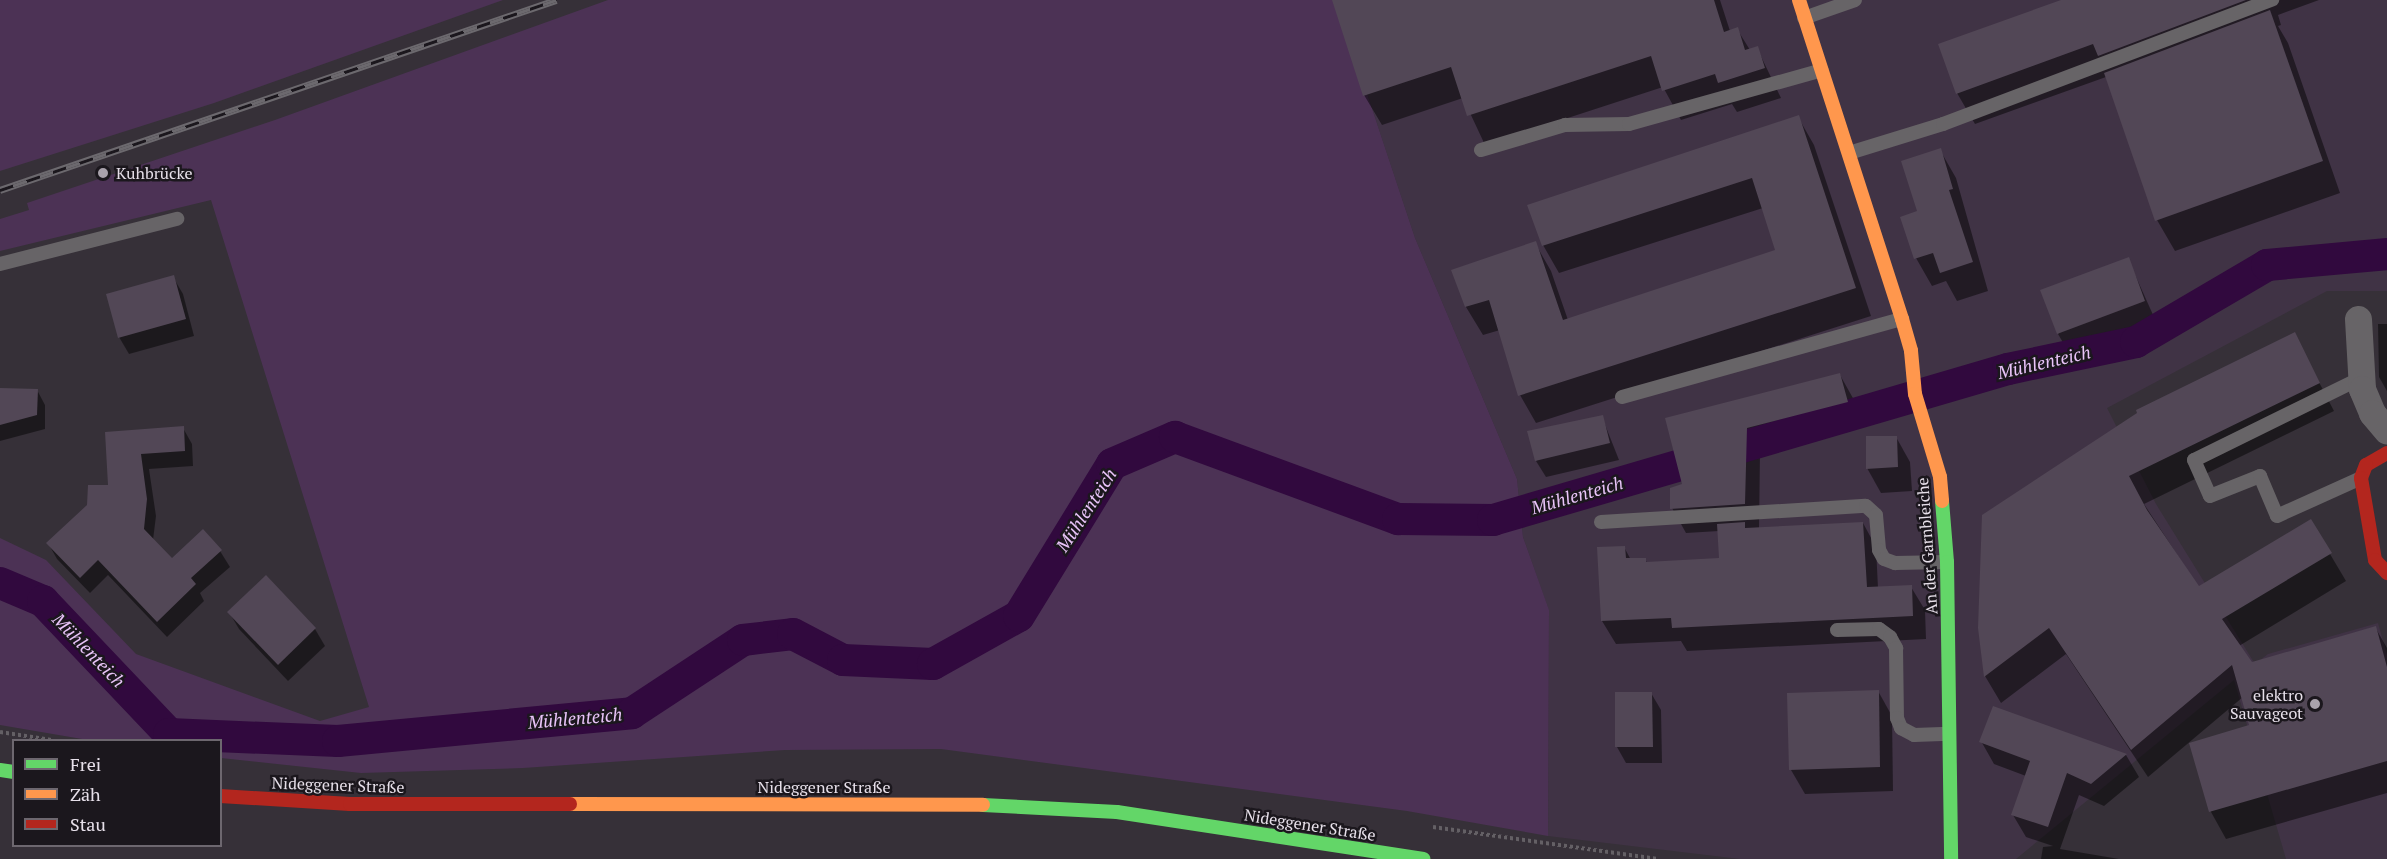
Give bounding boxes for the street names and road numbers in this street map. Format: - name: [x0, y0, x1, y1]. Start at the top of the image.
- street label: An der Garnbleiche: [1913, 477, 1941, 615]
- street label: Nideggener Straße: [271, 773, 405, 797]
- street label: Nideggener Straße: [758, 777, 890, 797]
- street label: Nideggener Straße: [1243, 805, 1377, 845]

